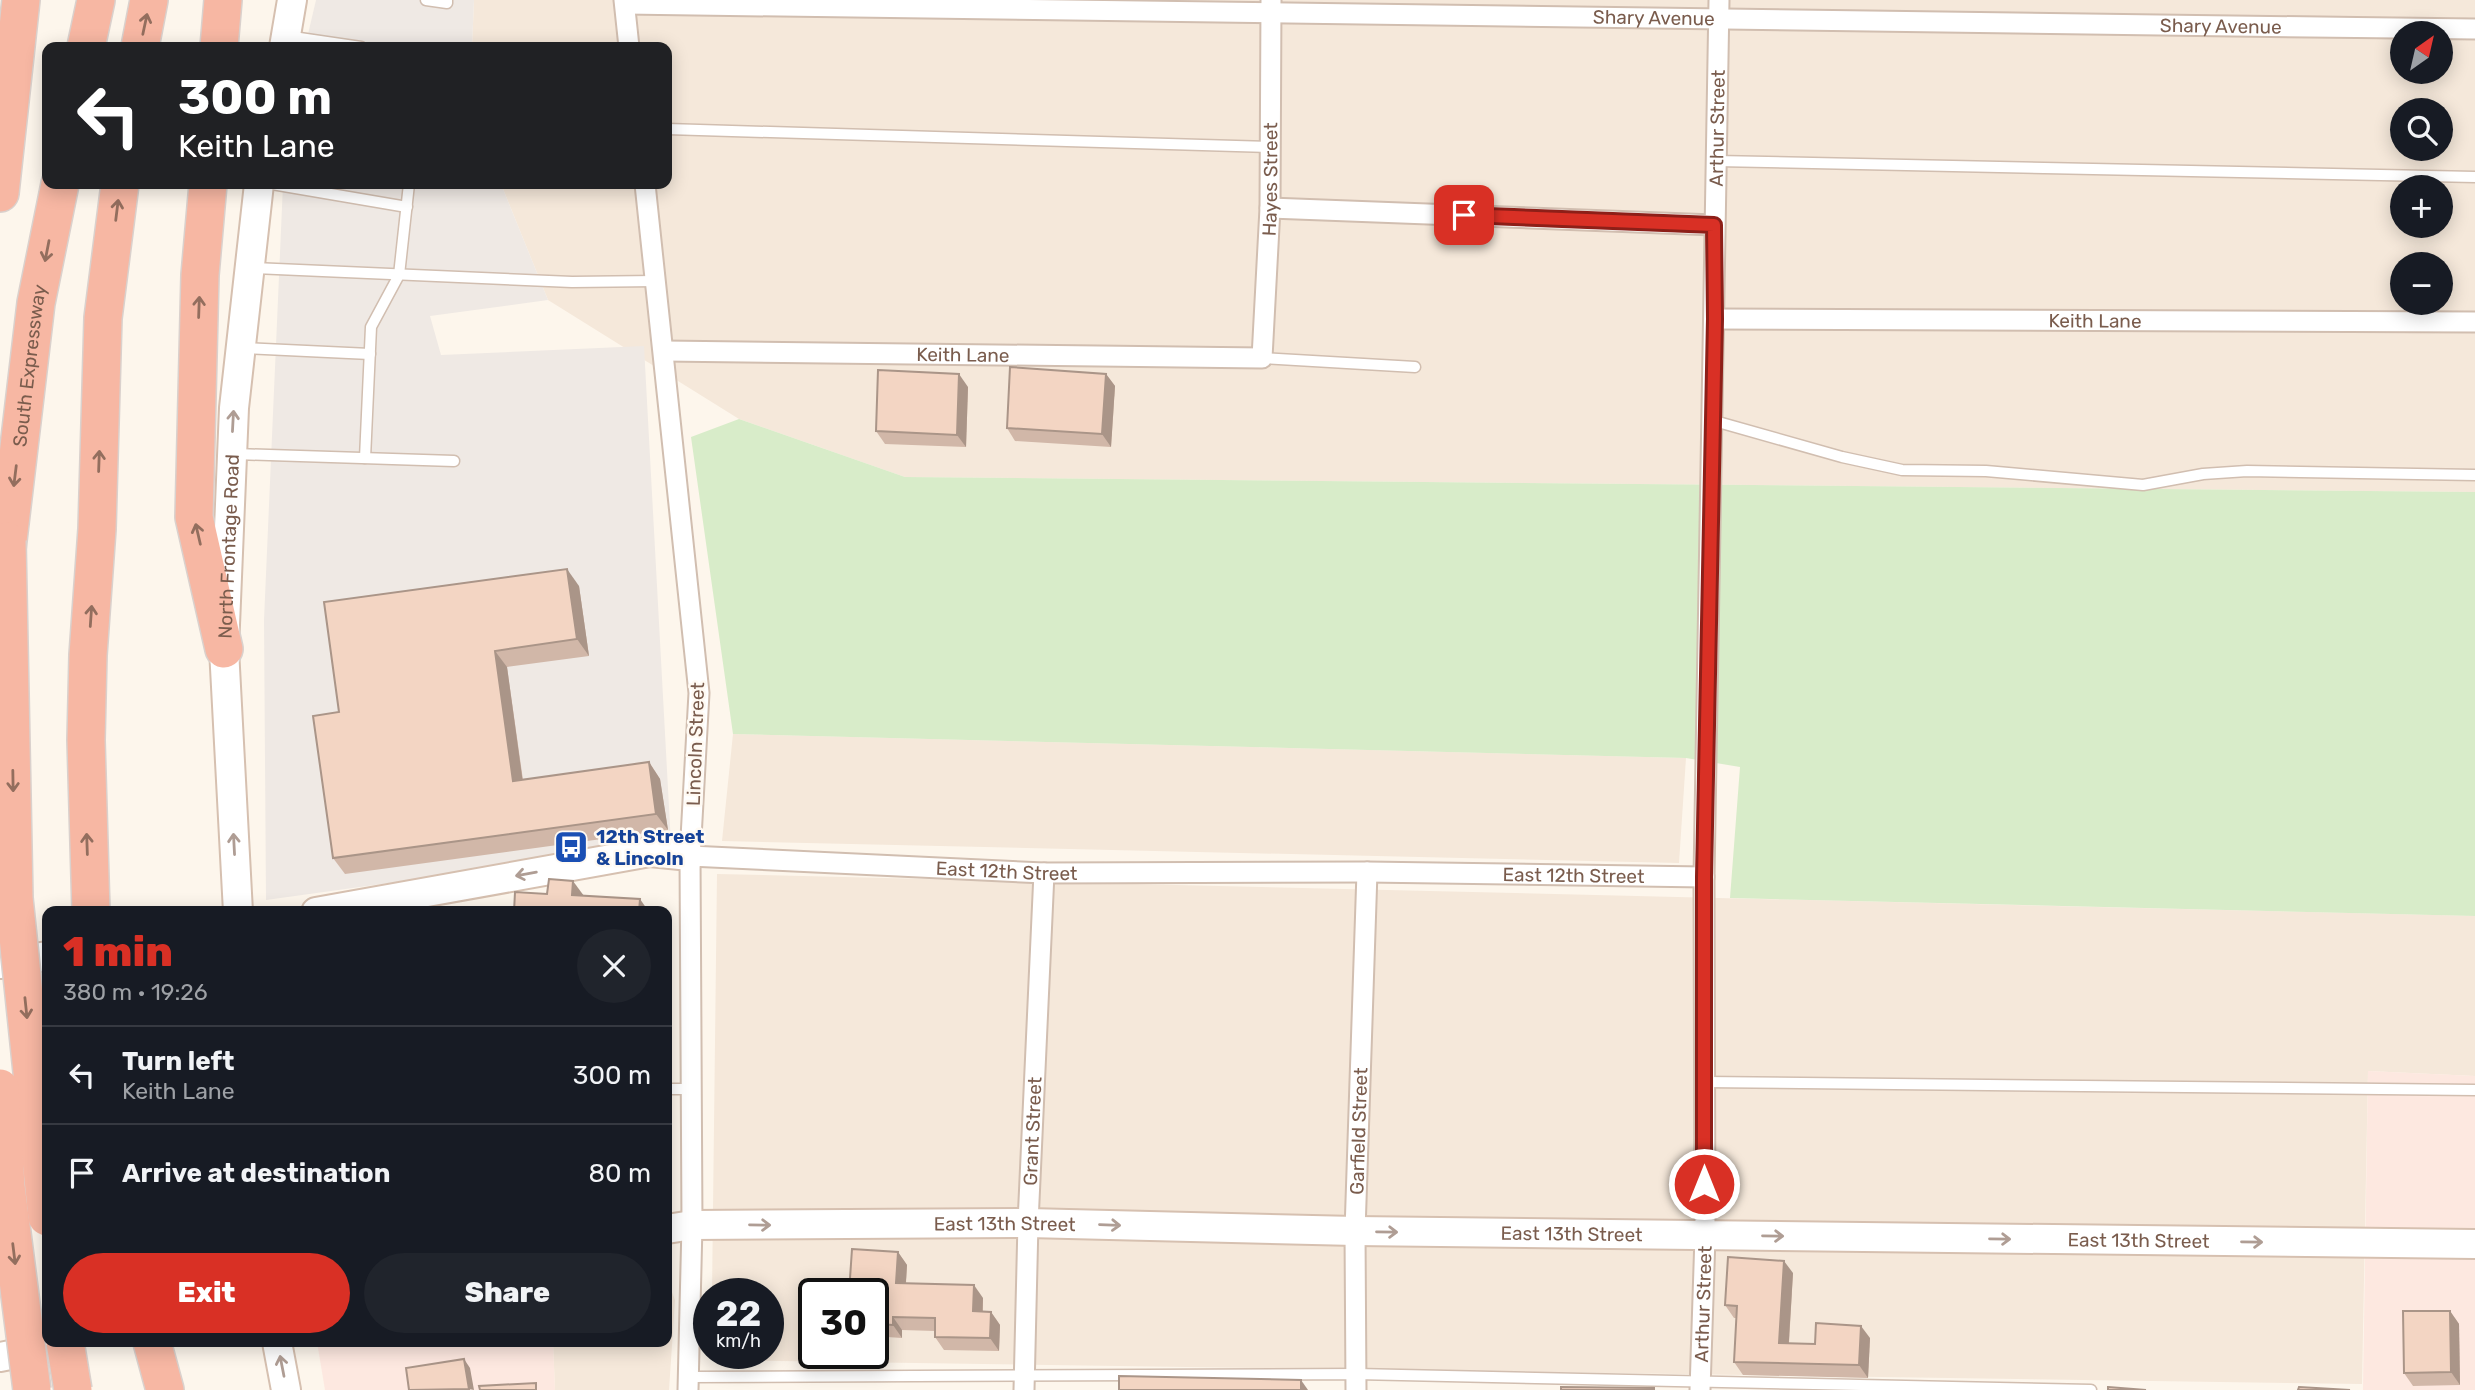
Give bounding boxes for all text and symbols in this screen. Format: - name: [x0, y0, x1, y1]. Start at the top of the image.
- street label: Shary Avenue: [1593, 5, 1715, 30]
- one-way arrow: [138, 13, 152, 36]
- street label: Shary Avenue: [2160, 14, 2282, 39]
- north arrow: [2390, 21, 2454, 84]
- map controls: [2390, 21, 2453, 315]
- text: 300 m: [178, 68, 332, 126]
- street label: Arthur Street: [1705, 69, 1730, 187]
- icon: left: [63, 70, 154, 161]
- button: search: [2390, 98, 2453, 161]
- street label: Hayes Street: [1258, 122, 1282, 237]
- text: Keith Lane: [178, 127, 335, 165]
- button: +: [2390, 175, 2453, 238]
- pin: [1434, 185, 1494, 245]
- icon: arrive: [1445, 196, 1483, 234]
- one-way arrow: [111, 199, 124, 222]
- one-way arrow: [39, 239, 53, 262]
- button: −: [2390, 252, 2453, 315]
- street label: South Expressway: [8, 282, 51, 448]
- one-way arrow: [193, 296, 206, 319]
- street label: Keith Lane: [2048, 309, 2142, 333]
- street label: Keith Lane: [916, 343, 1010, 367]
- one-way arrow: [227, 409, 240, 432]
- one-way arrow: [92, 449, 105, 472]
- street label: North Frontage Road: [213, 454, 244, 639]
- one-way arrow: [8, 464, 21, 487]
- one-way arrow: [190, 523, 204, 546]
- one-way arrow: [85, 605, 98, 628]
- street label: Lincoln Street: [682, 681, 709, 806]
- one-way arrow: [6, 769, 19, 792]
- place label: 12th Street & Lincoln: [596, 825, 705, 870]
- bus stop icon: 12th Street & Lincoln: [552, 828, 590, 866]
- one-way arrow: [81, 832, 94, 855]
- one-way arrow: [228, 832, 241, 855]
- street label: East 12th Street: [935, 857, 1078, 885]
- street label: East 12th Street: [1503, 863, 1645, 888]
- one-way arrow: [515, 868, 538, 881]
- text: 1 min: [63, 927, 173, 977]
- button: close: [577, 929, 651, 1003]
- text: 380 m · 19:26: [63, 978, 208, 1006]
- one-way arrow: [19, 996, 32, 1019]
- text: Turn left: [122, 1046, 234, 1077]
- icon: left: [63, 1056, 101, 1094]
- text: 300 m: [573, 1060, 651, 1091]
- street label: Garfield Street: [1345, 1066, 1372, 1195]
- street label: Grant Street: [1019, 1076, 1047, 1186]
- text: Keith Lane: [122, 1077, 235, 1105]
- position arrow: [1667, 1147, 1741, 1221]
- icon: arrive: [63, 1154, 101, 1192]
- text: Arrive at destination: [122, 1158, 390, 1189]
- text: 80 m: [588, 1158, 651, 1189]
- street label: East 13th Street: [934, 1212, 1077, 1236]
- one-way arrow: [1099, 1218, 1122, 1232]
- one-way arrow: [749, 1219, 772, 1232]
- street label: East 13th Street: [1500, 1222, 1643, 1246]
- one-way arrow: [1375, 1225, 1398, 1239]
- street label: East 13th Street: [2067, 1228, 2210, 1253]
- one-way arrow: [1761, 1230, 1784, 1243]
- one-way arrow: [1989, 1232, 2012, 1246]
- one-way arrow: [2241, 1235, 2264, 1249]
- one-way arrow: [8, 1242, 21, 1265]
- street label: Arthur Street: [1690, 1245, 1717, 1363]
- button: Exit: [63, 1253, 350, 1333]
- button: Share: [364, 1253, 651, 1333]
- speed limit sign: 30: [798, 1278, 889, 1369]
- text: 22: [716, 1293, 761, 1335]
- text: km/h: [716, 1330, 761, 1352]
- one-way arrow: [274, 1355, 288, 1378]

